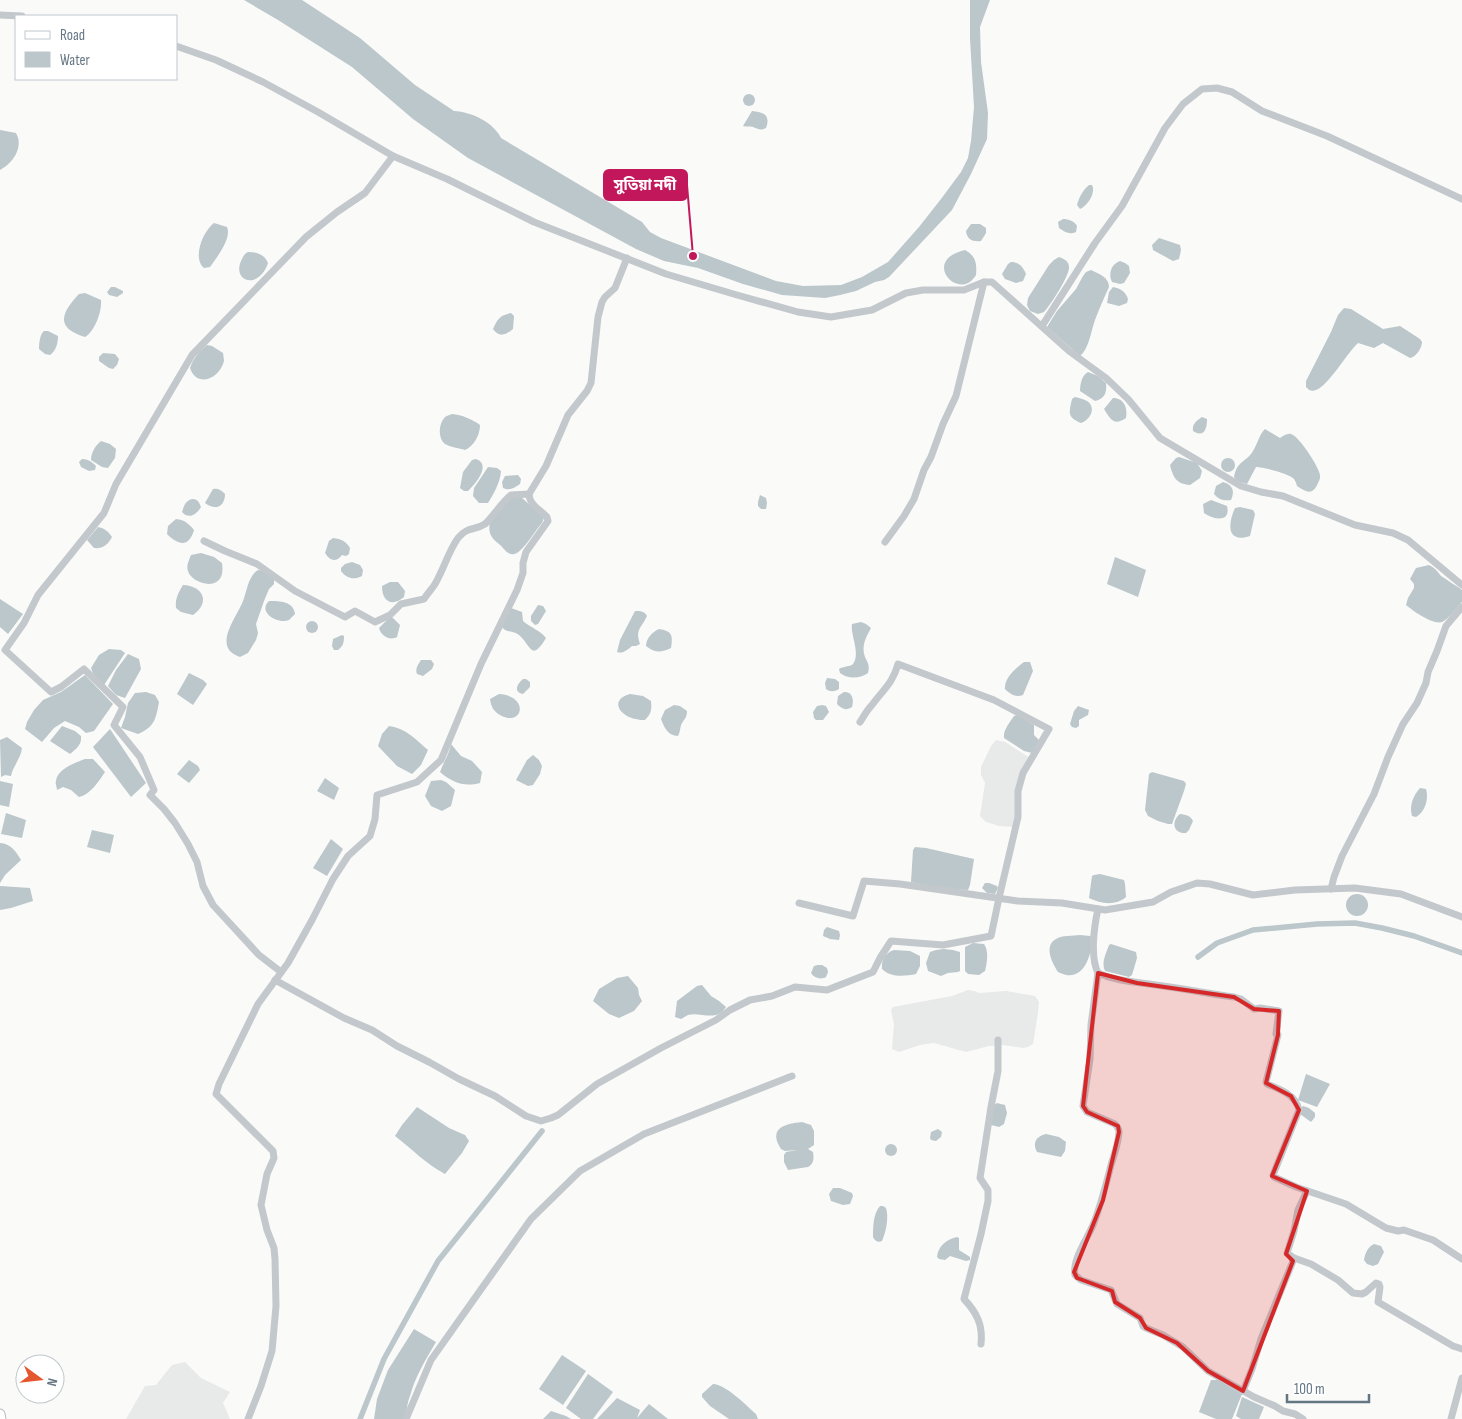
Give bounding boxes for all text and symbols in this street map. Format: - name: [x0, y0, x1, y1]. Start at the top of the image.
- legend: [15, 15, 178, 80]
- text: Road: [60, 26, 85, 45]
- text: Water: [60, 51, 91, 70]
- callout: সুতিয়া নদী: [604, 170, 687, 200]
- text: সুতিয়া নদী: [613, 176, 677, 195]
- north arrow: [15, 1354, 65, 1404]
- scale bar: [1287, 1372, 1370, 1404]
- text: N: [43, 1376, 61, 1388]
- text: 100 m: [1294, 1380, 1325, 1399]

